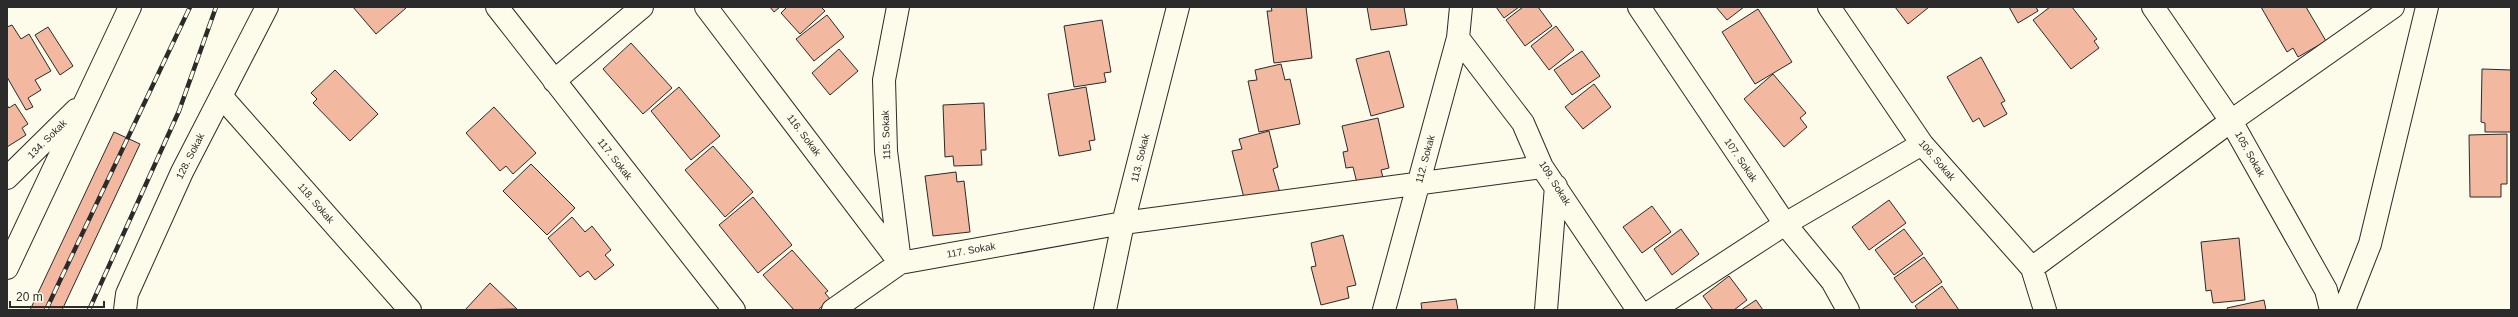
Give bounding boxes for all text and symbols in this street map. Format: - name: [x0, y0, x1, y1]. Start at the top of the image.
- street label: 115. Sokak: [880, 109, 892, 160]
- street label: 116. Sokak: [785, 112, 824, 159]
- street label: 134. Sokak: [25, 117, 69, 161]
- street label: 105. Sokak: [2233, 129, 2267, 179]
- street label: 128. Sokak: [174, 130, 207, 181]
- street label: 113. Sokak: [1129, 132, 1152, 183]
- street label: 112. Sokak: [1413, 133, 1437, 184]
- street label: 117. Sokak: [595, 136, 635, 183]
- street label: 107. Sokak: [1722, 136, 1760, 185]
- street label: 106. Sokak: [1916, 138, 1958, 183]
- street label: 109. Sokak: [1537, 159, 1573, 208]
- street label: 118. Sokak: [296, 181, 337, 226]
- street label: 117. Sokak: [946, 240, 997, 260]
- scale bar: [10, 283, 104, 309]
- text: 20 m: [16, 290, 43, 304]

